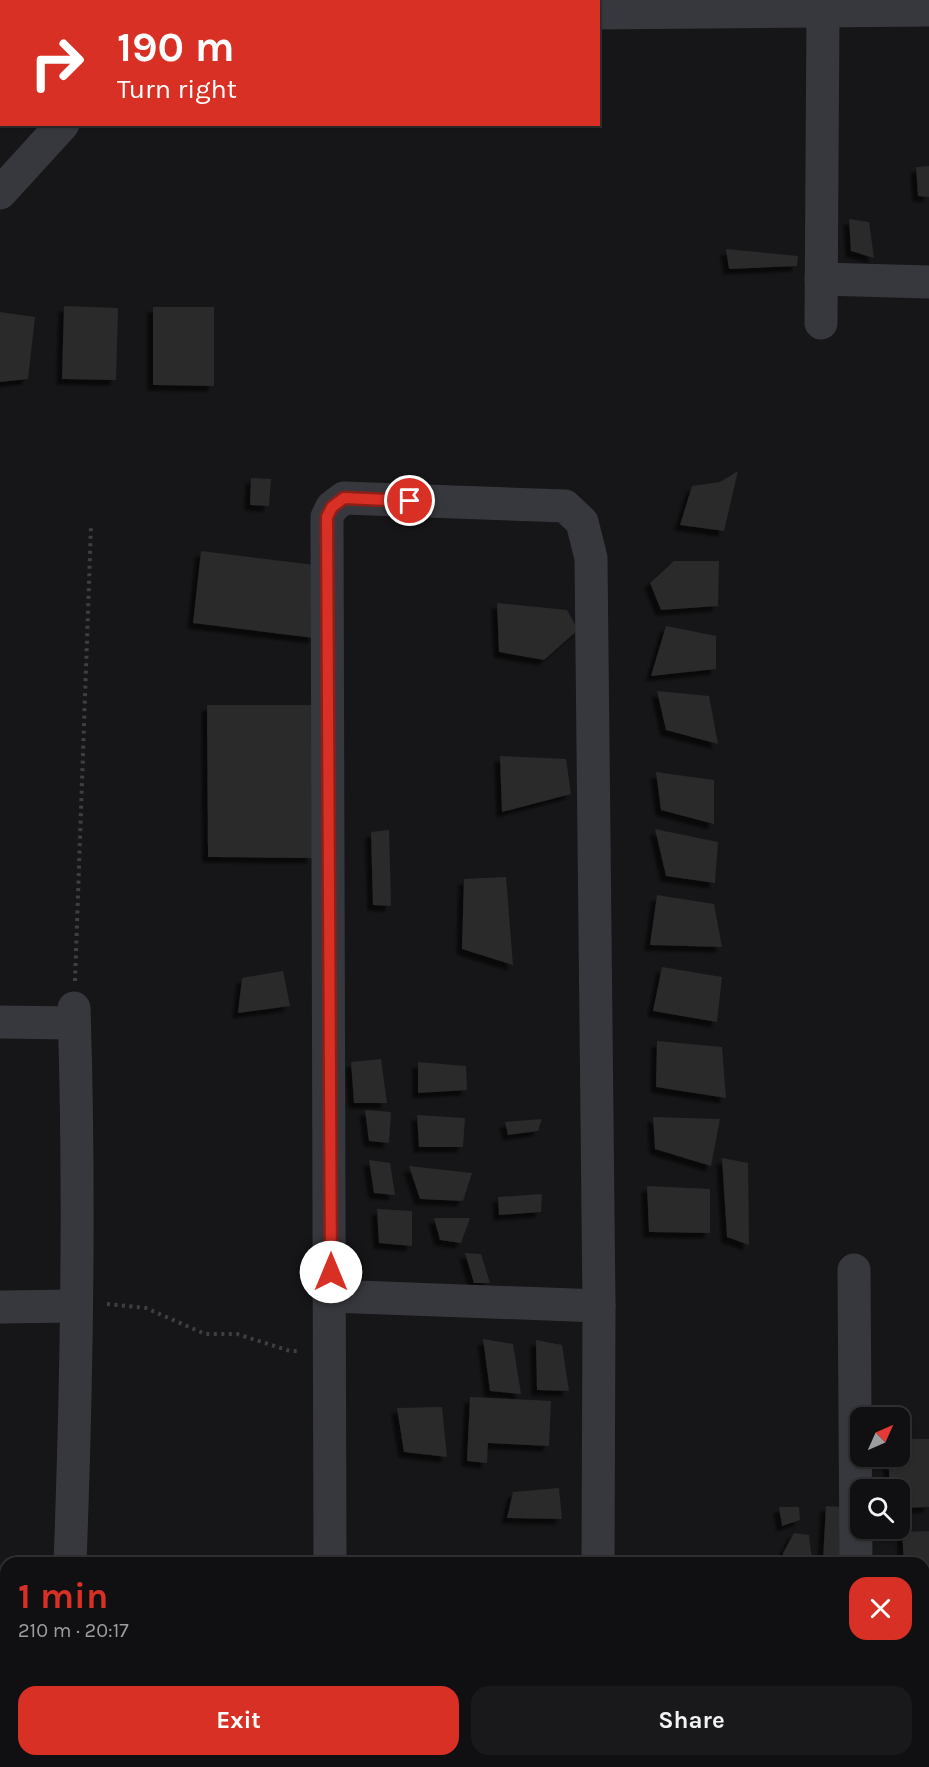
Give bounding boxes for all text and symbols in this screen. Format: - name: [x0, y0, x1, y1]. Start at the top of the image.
- text: 190 m: [117, 22, 235, 72]
- icon: right: [18, 24, 96, 102]
- text: Turn right: [117, 73, 237, 105]
- pin: [384, 475, 435, 526]
- icon: arrive: [393, 484, 426, 517]
- position arrow: [299, 1240, 363, 1304]
- north arrow: [850, 1407, 910, 1467]
- map controls: [850, 1407, 910, 1539]
- button: search: [850, 1479, 910, 1539]
- text: 1 min: [18, 1575, 108, 1617]
- button: close: [849, 1577, 912, 1640]
- text: 210 m · 20:17: [18, 1619, 129, 1642]
- button: Exit: [18, 1686, 459, 1755]
- button: Share: [471, 1686, 912, 1755]

